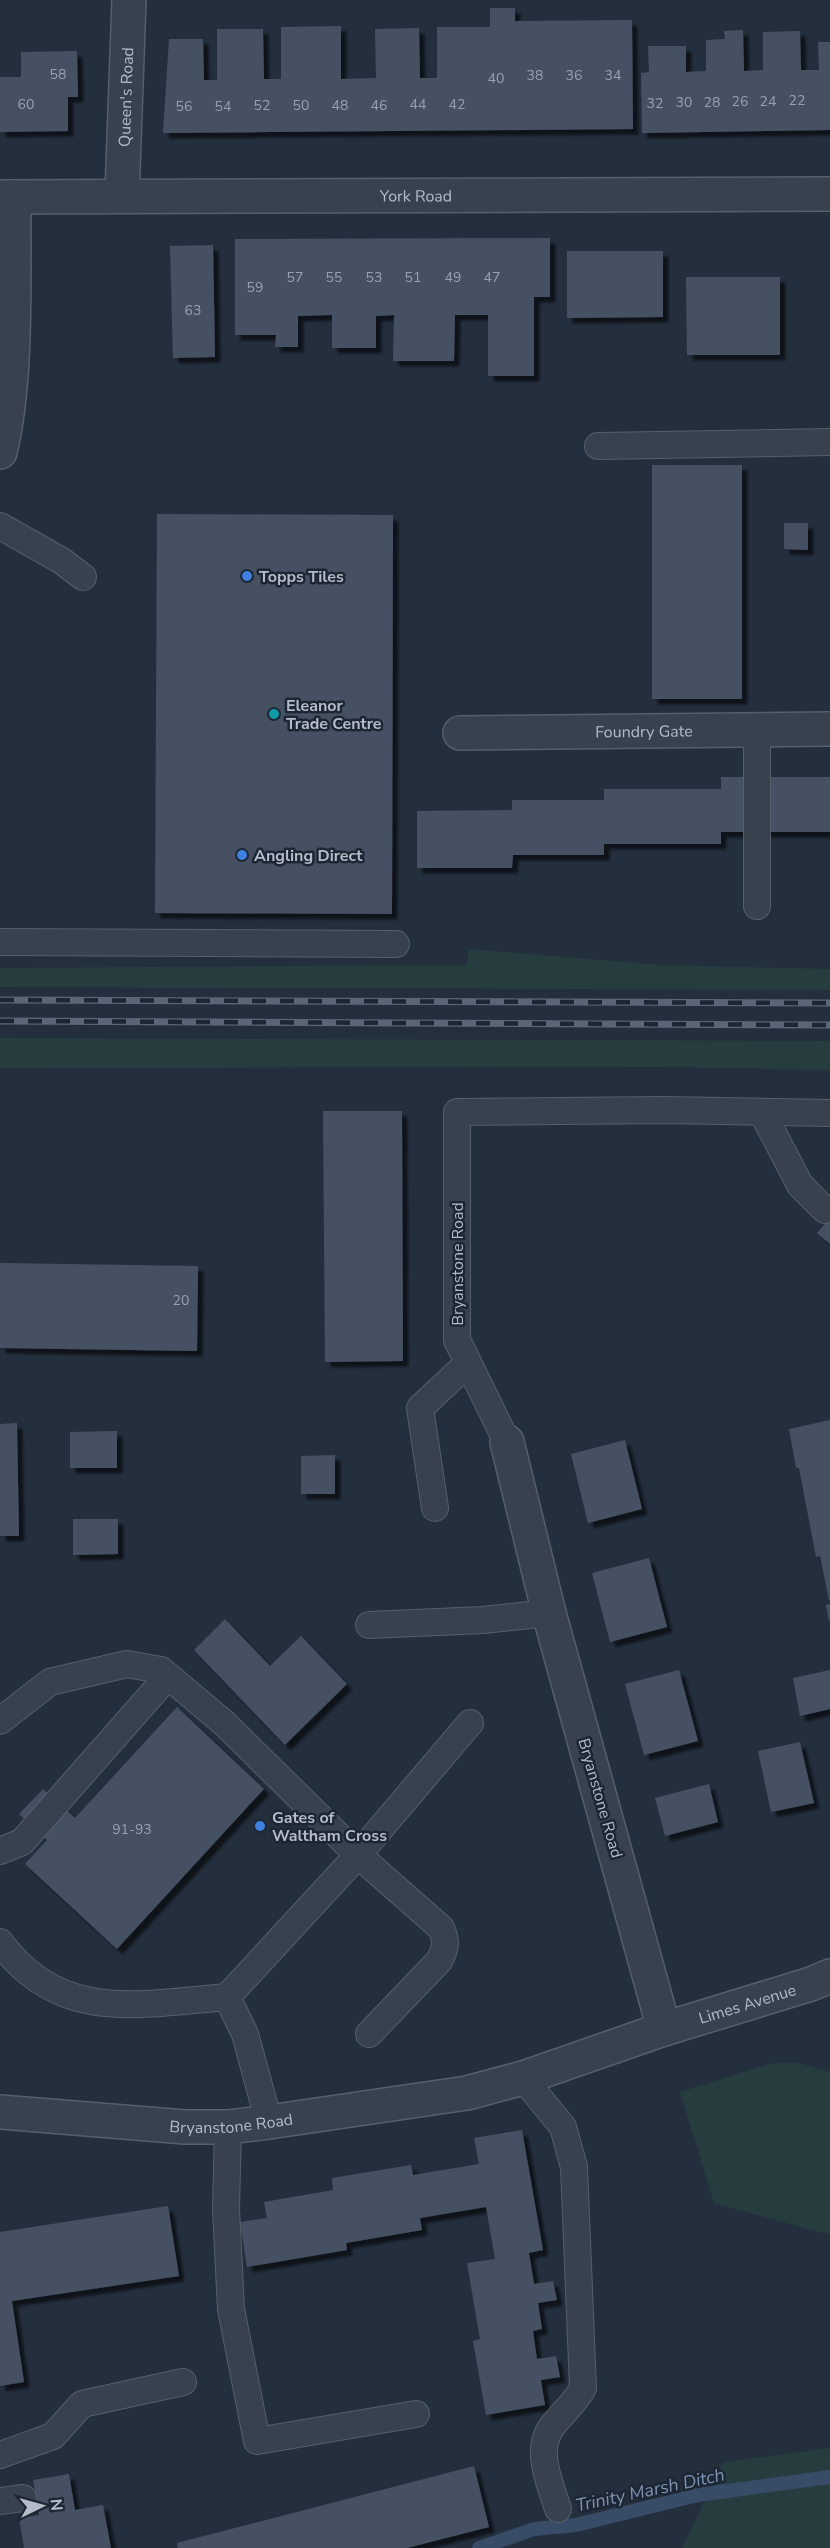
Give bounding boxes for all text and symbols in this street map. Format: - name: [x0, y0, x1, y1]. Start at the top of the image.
- street label: Queen's Road: [114, 47, 139, 147]
- house number: 58: [50, 65, 66, 84]
- house number: 38: [527, 66, 543, 85]
- house number: 36: [566, 66, 582, 85]
- house number: 34: [605, 66, 621, 85]
- house number: 40: [488, 69, 504, 88]
- house number: 22: [789, 91, 805, 110]
- house number: 26: [732, 92, 748, 111]
- house number: 24: [760, 92, 776, 111]
- house number: 30: [676, 93, 692, 112]
- house number: 28: [704, 93, 720, 112]
- house number: 32: [647, 94, 663, 113]
- house number: 60: [18, 95, 34, 114]
- house number: 44: [410, 95, 426, 114]
- house number: 42: [449, 95, 465, 114]
- house number: 52: [254, 96, 270, 115]
- house number: 50: [293, 96, 309, 115]
- house number: 48: [332, 96, 348, 115]
- house number: 46: [371, 96, 387, 115]
- house number: 56: [176, 97, 192, 116]
- house number: 54: [215, 97, 231, 116]
- street label: York Road: [379, 185, 452, 208]
- house number: 57: [287, 268, 303, 287]
- house number: 55: [326, 268, 342, 287]
- house number: 53: [366, 268, 382, 287]
- house number: 51: [405, 268, 421, 287]
- house number: 49: [445, 268, 461, 287]
- house number: 47: [484, 268, 500, 287]
- house number: 59: [247, 278, 263, 297]
- house number: 63: [185, 301, 201, 320]
- place label: Topps Tiles: [259, 566, 344, 588]
- marker: Topps Tiles: [240, 569, 254, 583]
- place label: Eleanor Trade Centre: [286, 695, 382, 735]
- marker: Eleanor Trade Centre: [267, 707, 281, 721]
- street label: Foundry Gate: [595, 720, 693, 744]
- place label: Angling Direct: [254, 845, 363, 867]
- marker: Angling Direct: [235, 848, 249, 862]
- street label: Bryanstone Road: [447, 1202, 469, 1326]
- house number: 20: [173, 1291, 189, 1310]
- street label: Bryanstone Road: [572, 1736, 628, 1861]
- place label: Gates of Waltham Cross: [272, 1807, 387, 1847]
- marker: Gates of Waltham Cross: [253, 1819, 267, 1833]
- house number: 91-93: [112, 1820, 152, 1839]
- street label: Limes Avenue: [696, 1979, 799, 2030]
- street label: Bryanstone Road: [169, 2109, 294, 2139]
- water label: Trinity Marsh Ditch: [573, 2462, 727, 2518]
- north arrow: [12, 2476, 72, 2536]
- text: N: [44, 2498, 67, 2512]

